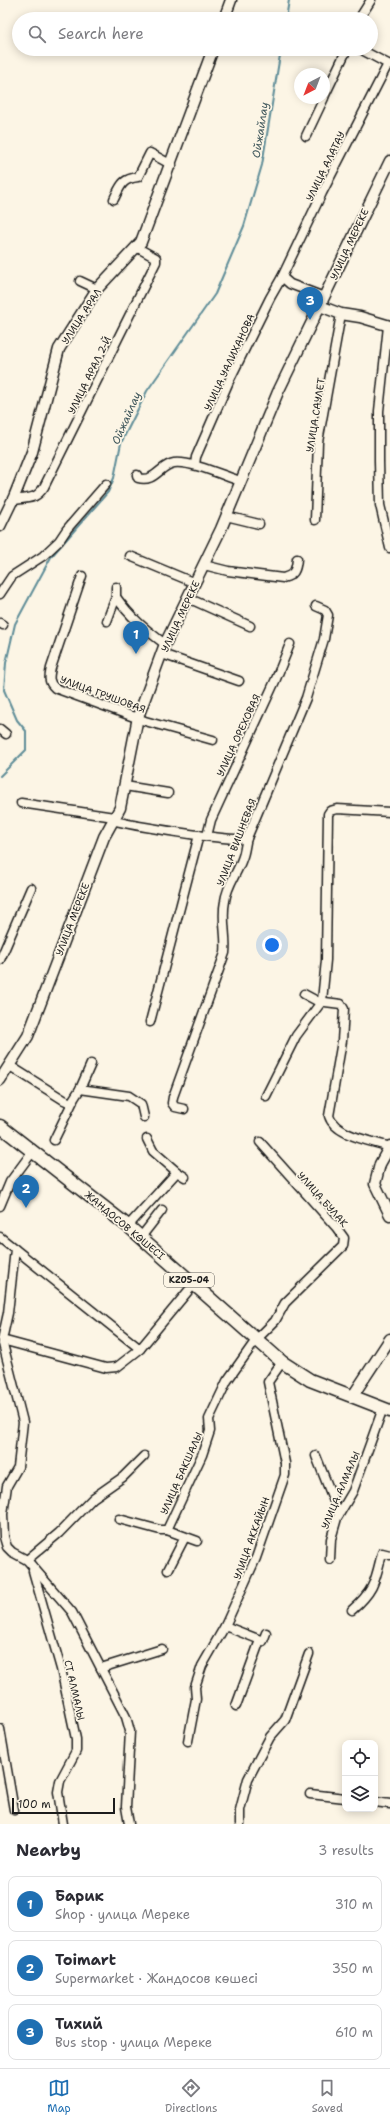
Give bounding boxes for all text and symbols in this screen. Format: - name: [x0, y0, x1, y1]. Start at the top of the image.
- search box: [12, 12, 378, 56]
- icon: search: [26, 23, 48, 45]
- text: Search here: [58, 24, 144, 44]
- north arrow: [294, 68, 330, 104]
- water label: Ойжайлау: [249, 101, 272, 159]
- street label: УЛИЦА АЛАТАУ: [303, 129, 348, 203]
- street label: УЛИЦА МЕРЕКЕ: [327, 206, 372, 282]
- street label: УЛИЦА АРАЛ: [59, 286, 104, 347]
- pin: 3: [297, 287, 323, 320]
- street label: УЛИЦА УАЛИХАНОВА: [201, 312, 258, 413]
- street label: УЛИЦА АРАЛ 2-Й: [65, 334, 114, 416]
- street label: УЛИЦА САУЛЕТ: [303, 377, 328, 453]
- water label: Ойжайлау: [108, 389, 145, 447]
- street label: УЛИЦА МЕРЕКЕ: [158, 578, 203, 654]
- pin: 1: [123, 621, 149, 654]
- street label: УЛИЦА ГРУШОВАЯ: [58, 673, 147, 716]
- street label: УЛИЦА ОРЕХОВАЯ: [214, 692, 263, 778]
- street label: УЛИЦА ВИШНЕВАЯ: [214, 797, 259, 888]
- street label: УЛИЦА МЕРЕКЕ: [53, 881, 92, 958]
- your location: [262, 935, 282, 955]
- street label: УЛИЦА БУЛАК: [294, 1169, 351, 1230]
- pin: 2: [13, 1175, 39, 1208]
- street label: ЖАНДОСОВ КӨШЕСІ: [82, 1188, 168, 1263]
- road number: KZ05-04: [164, 1273, 214, 1287]
- street label: УЛИЦА БАКШАЛЫ: [157, 1430, 205, 1516]
- street label: УЛИЦА АЛМАЛЫ: [318, 1449, 363, 1531]
- street label: УЛИЦА АККАЙЫН: [230, 1495, 272, 1581]
- street label: СТ АЛМАЛЫ: [61, 1659, 88, 1721]
- map controls: [342, 1740, 378, 1812]
- button: locate: [342, 1740, 378, 1776]
- button: layers: [342, 1776, 378, 1812]
- scale bar: [12, 1796, 115, 1815]
- text: 100 m: [18, 1797, 51, 1812]
- text: Nearby: [16, 1839, 81, 1861]
- text: 3 results: [318, 1842, 374, 1859]
- text: Барик: [55, 1886, 104, 1906]
- text: 1: [27, 1896, 33, 1913]
- text: 310 m: [335, 1896, 373, 1913]
- text: Shop · улица Мереке: [55, 1906, 190, 1923]
- text: Toimart: [55, 1950, 116, 1970]
- text: 2: [25, 1960, 35, 1977]
- text: 350 m: [332, 1960, 373, 1977]
- text: Supermarket · Жандосов көшесі: [55, 1970, 258, 1987]
- text: Тихий: [55, 2014, 103, 2034]
- text: 3: [25, 2024, 35, 2041]
- text: 610 m: [335, 2024, 373, 2041]
- text: Bus stop · улица Мереке: [55, 2034, 212, 2051]
- tab: Map: [47, 2077, 71, 2116]
- tab: Directions: [165, 2077, 217, 2116]
- tab: Saved: [312, 2077, 343, 2116]

